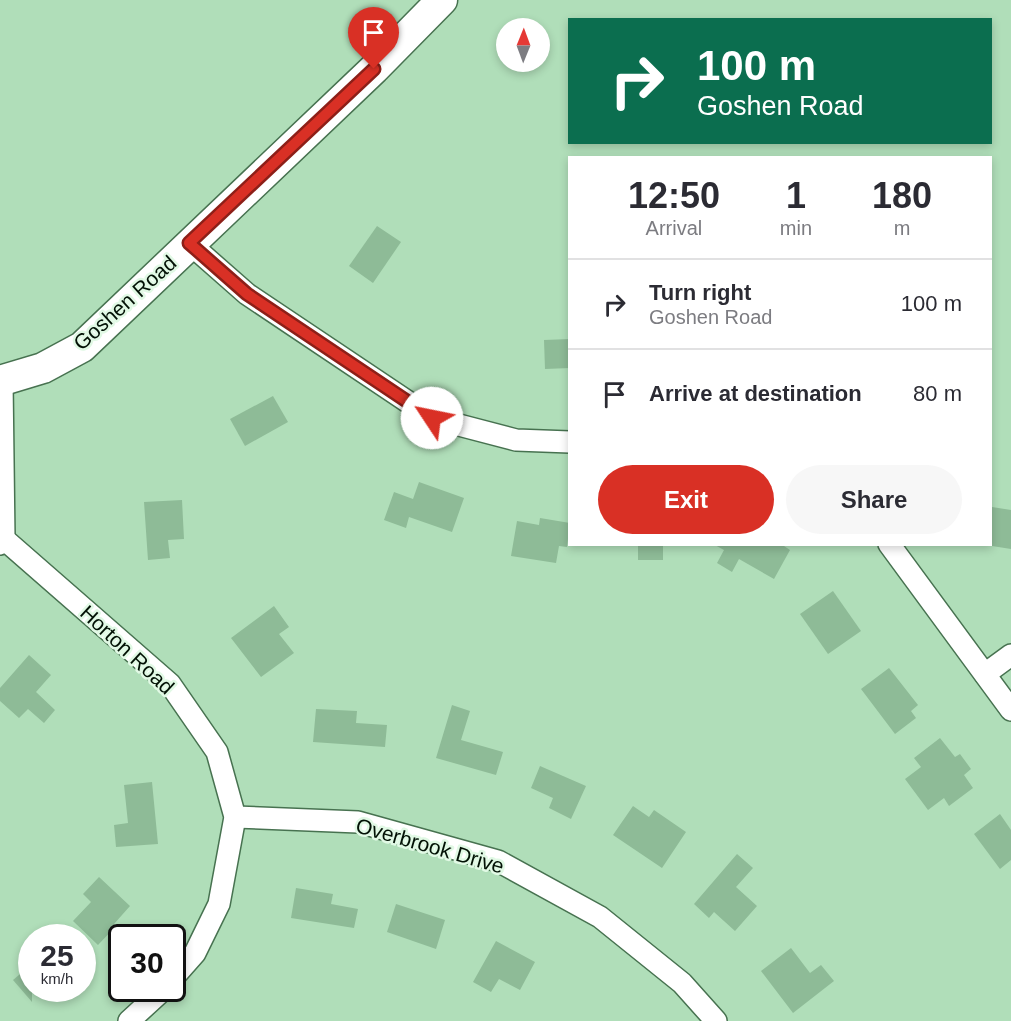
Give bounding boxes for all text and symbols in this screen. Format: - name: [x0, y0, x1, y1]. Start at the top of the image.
- pin: [348, 7, 399, 69]
- icon: arrive: [357, 16, 390, 49]
- north arrow: [496, 18, 550, 72]
- map controls: [496, 18, 550, 72]
- icon: right: [598, 42, 676, 120]
- text: 100 m: [697, 42, 816, 89]
- text: Goshen Road: [697, 91, 864, 121]
- text: 12:50: [628, 175, 720, 216]
- text: 1: [786, 175, 806, 216]
- text: 180: [872, 175, 932, 216]
- text: Arrival: [646, 217, 702, 239]
- text: min: [780, 217, 812, 239]
- text: m: [894, 217, 910, 239]
- street label: Goshen Road: [69, 251, 181, 355]
- text: Turn right: [649, 280, 751, 305]
- icon: right: [598, 288, 631, 321]
- text: 100 m: [901, 291, 962, 316]
- text: Goshen Road: [649, 306, 772, 328]
- icon: arrive: [598, 378, 631, 411]
- text: Arrive at destination: [649, 381, 862, 406]
- text: 80 m: [913, 381, 962, 406]
- position arrow: [400, 386, 464, 450]
- button: Exit: [598, 465, 774, 534]
- button: Share: [786, 465, 962, 534]
- street label: Horton Road: [76, 601, 179, 699]
- street label: Overbrook Drive: [353, 813, 507, 878]
- speed limit sign: 30: [108, 924, 186, 1002]
- text: 25: [40, 939, 74, 972]
- text: km/h: [41, 970, 73, 987]

